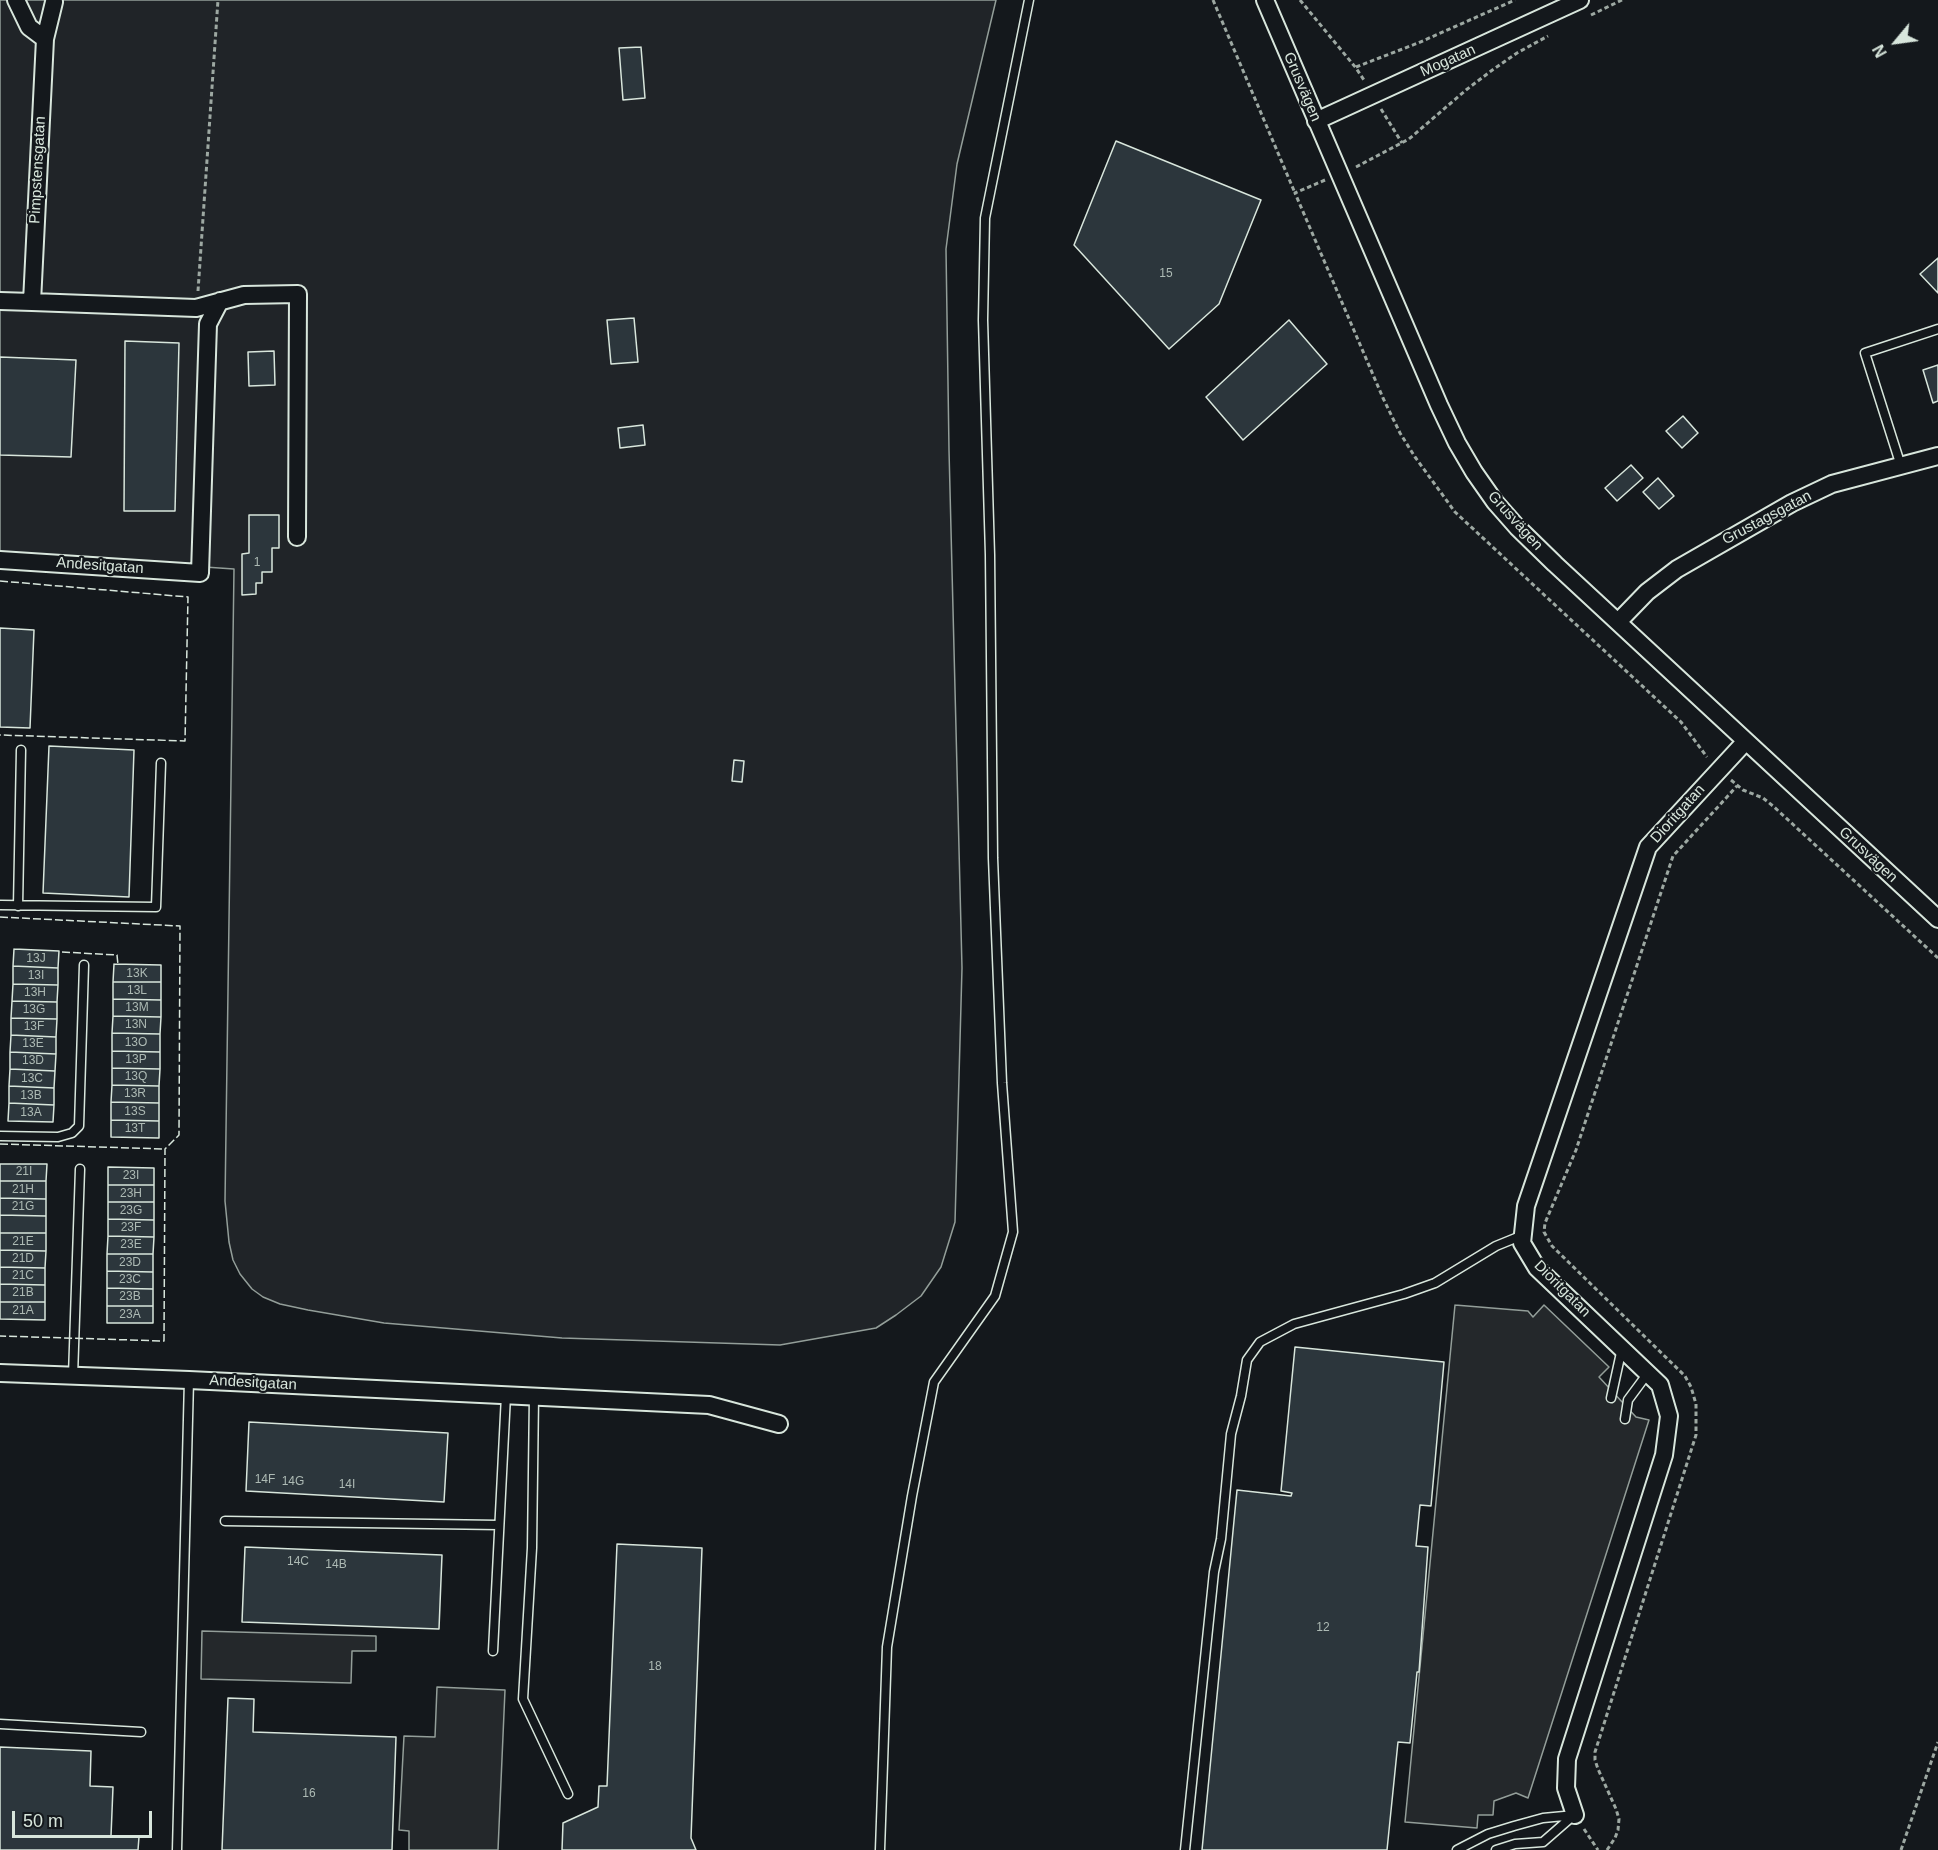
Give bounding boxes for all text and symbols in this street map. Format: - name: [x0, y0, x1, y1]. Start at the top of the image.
- north arrow: [1866, 12, 1926, 72]
- street label: Mogatan: [1418, 41, 1478, 81]
- text: N: [1870, 42, 1890, 60]
- street label: Grusvägen: [1279, 50, 1325, 124]
- street label: Pimpstensgatan: [26, 116, 50, 224]
- house number: 15: [1159, 267, 1173, 281]
- street label: Grustagsgatan: [1719, 487, 1815, 549]
- street label: Grusvägen: [1484, 488, 1546, 554]
- street label: Andesitgatan: [56, 554, 144, 578]
- house number: 1: [254, 556, 260, 570]
- street label: Dioritgatan: [1647, 781, 1709, 847]
- street label: Grusvägen: [1835, 823, 1901, 887]
- house number: 13J: [26, 952, 46, 966]
- house number: 13K: [126, 967, 148, 981]
- house number: 13I: [28, 969, 44, 983]
- house number: 13L: [127, 984, 147, 998]
- house number: 13H: [24, 986, 46, 1000]
- house number: 13M: [125, 1001, 149, 1015]
- house number: 13G: [23, 1003, 45, 1017]
- house number: 13N: [125, 1018, 147, 1032]
- house number: 13F: [24, 1020, 44, 1034]
- house number: 13O: [125, 1036, 147, 1050]
- house number: 13E: [22, 1037, 44, 1051]
- house number: 13P: [125, 1053, 147, 1067]
- house number: 13D: [22, 1054, 44, 1068]
- house number: 13Q: [125, 1070, 147, 1084]
- house number: 13C: [21, 1072, 43, 1086]
- house number: 13R: [124, 1087, 146, 1101]
- house number: 13B: [20, 1089, 42, 1103]
- house number: 13S: [124, 1105, 146, 1119]
- house number: 13A: [20, 1106, 42, 1120]
- house number: 13T: [125, 1122, 145, 1136]
- house number: 21I: [16, 1165, 32, 1179]
- house number: 23I: [123, 1169, 139, 1183]
- house number: 21H: [12, 1183, 34, 1197]
- house number: 23H: [120, 1187, 142, 1201]
- house number: 21G: [12, 1200, 34, 1214]
- house number: 23G: [120, 1204, 142, 1218]
- house number: 23F: [121, 1221, 141, 1235]
- house number: 21E: [12, 1235, 34, 1249]
- house number: 23E: [120, 1238, 142, 1252]
- house number: 21D: [12, 1252, 34, 1266]
- house number: 23D: [119, 1256, 141, 1270]
- street label: Dioritgatan: [1530, 1257, 1594, 1321]
- house number: 21C: [12, 1269, 34, 1283]
- house number: 23C: [119, 1273, 141, 1287]
- house number: 21B: [12, 1286, 34, 1300]
- house number: 23B: [119, 1290, 141, 1304]
- house number: 21A: [12, 1304, 34, 1318]
- house number: 23A: [119, 1308, 141, 1322]
- street label: Andesitgatan: [209, 1372, 297, 1394]
- house number: 14F: [255, 1473, 275, 1487]
- house number: 14G: [282, 1475, 304, 1489]
- house number: 14I: [339, 1478, 355, 1492]
- house number: 14C: [287, 1555, 309, 1569]
- house number: 14B: [325, 1558, 347, 1572]
- house number: 12: [1316, 1621, 1330, 1635]
- house number: 18: [648, 1660, 662, 1674]
- house number: 16: [302, 1787, 316, 1801]
- scale bar: [15, 1799, 154, 1837]
- text: 50 m: [23, 1811, 63, 1831]

